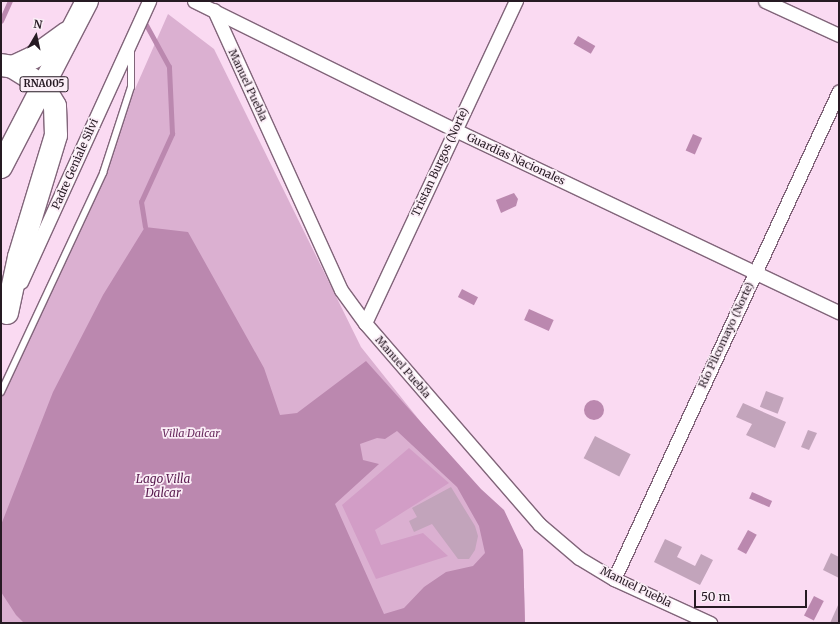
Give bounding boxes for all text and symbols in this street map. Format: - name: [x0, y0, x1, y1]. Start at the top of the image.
- north arrow: [16, 16, 56, 56]
- text: N: [32, 17, 43, 32]
- street label: Manuel Puebla: [226, 47, 270, 123]
- road number: RNA005: [19, 76, 69, 92]
- street label: Tristan Burgos (Norte): [409, 105, 471, 219]
- street label: Padre Geniale Silvi: [49, 117, 101, 211]
- street label: Guardias Nacionales: [465, 130, 567, 188]
- street label: Río Pilcomayo (Norte): [696, 280, 756, 390]
- street label: Manuel Puebla: [372, 333, 434, 401]
- park label: Villa Dalcar: [162, 426, 220, 440]
- water label: Lago Villa Dalcar: [136, 472, 190, 500]
- street label: Manuel Puebla: [598, 564, 674, 610]
- scale bar: [696, 582, 809, 608]
- text: 50 m: [701, 589, 730, 604]

